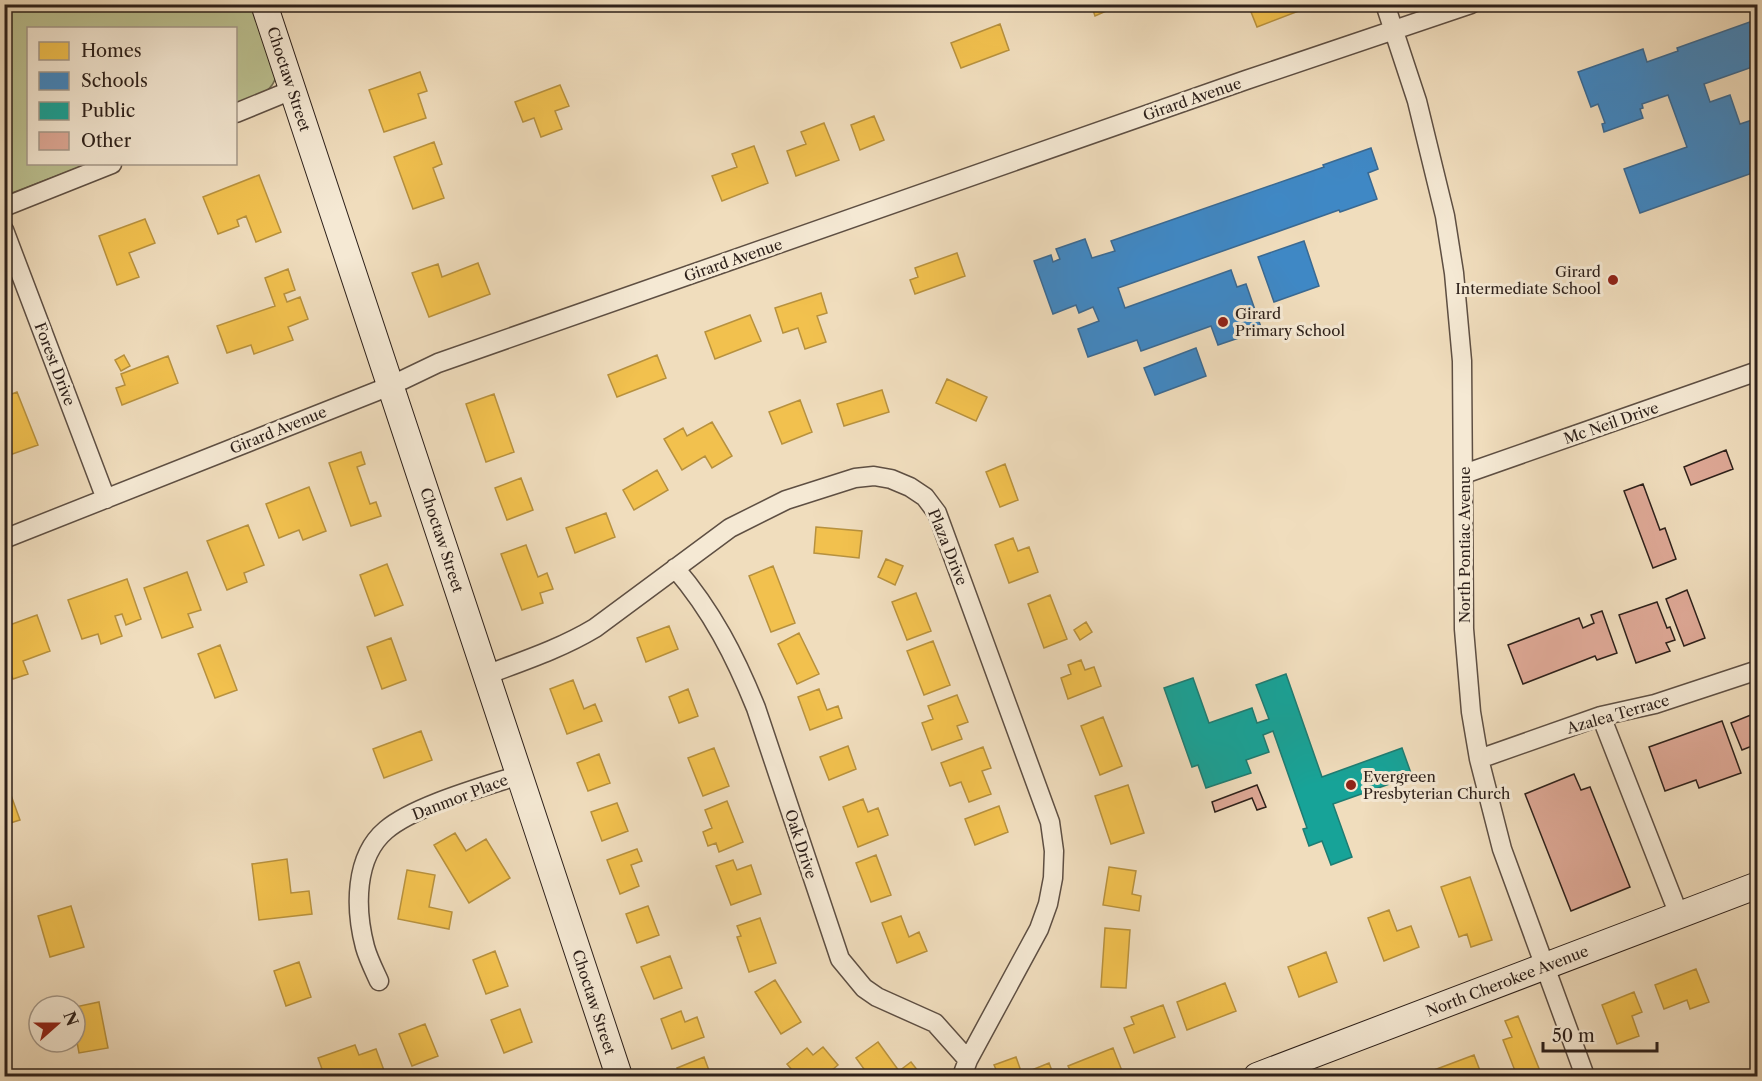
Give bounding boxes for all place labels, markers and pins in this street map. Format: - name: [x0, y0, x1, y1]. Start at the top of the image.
- place label: Girard Intermediate School: [1455, 262, 1602, 298]
- marker: Girard Intermediate School: [1606, 273, 1620, 287]
- place label: Girard Primary School: [1235, 304, 1346, 340]
- marker: Girard Primary School: [1216, 315, 1230, 329]
- place label: Evergreen Presbyterian Church: [1363, 767, 1511, 803]
- marker: Evergreen Presbyterian Church: [1344, 778, 1358, 792]

